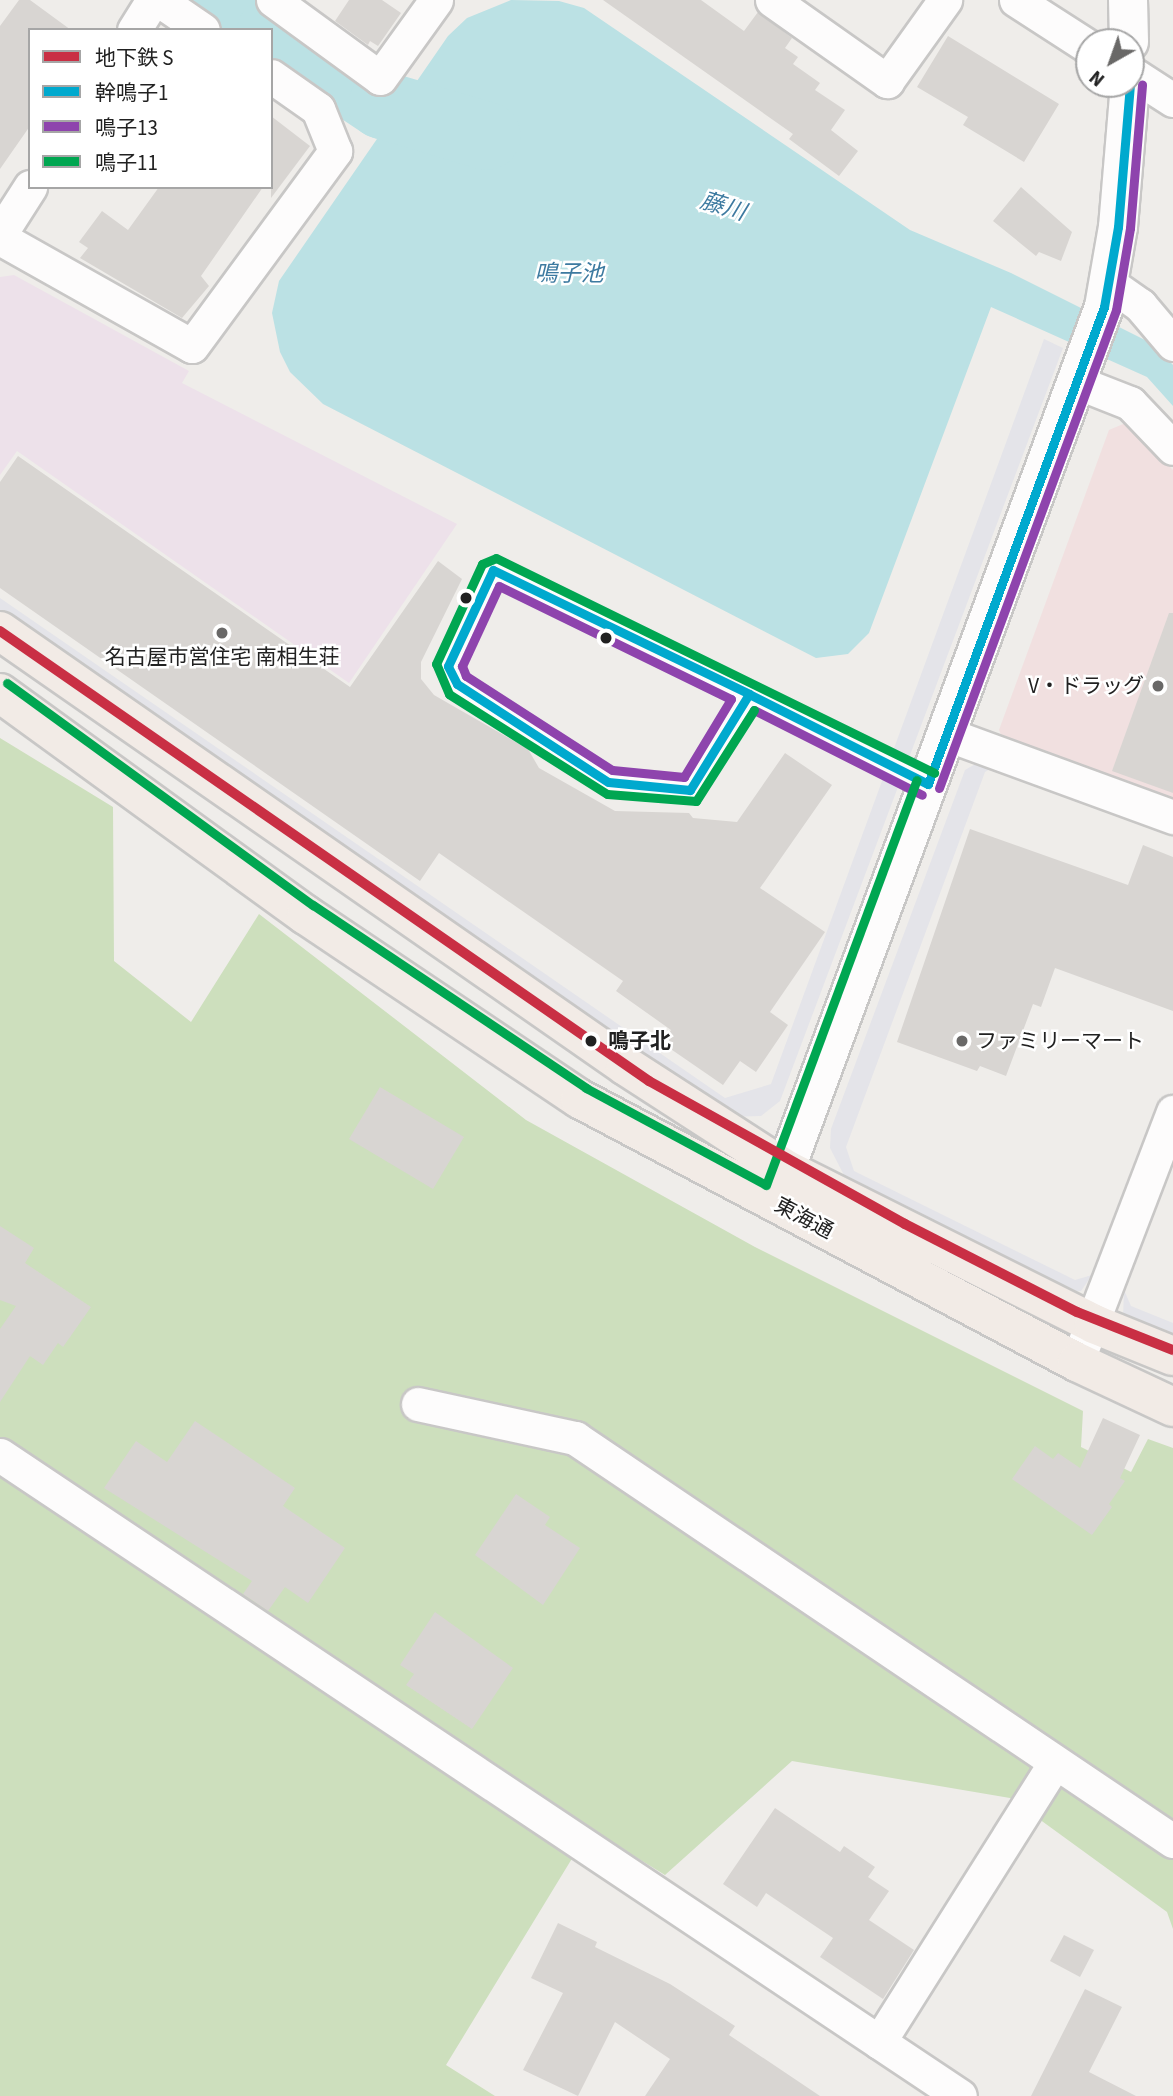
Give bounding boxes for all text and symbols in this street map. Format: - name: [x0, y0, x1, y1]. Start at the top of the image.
- legend: [28, 28, 273, 189]
- north arrow: [1075, 28, 1145, 98]
- text: 地下鉄 S: [95, 43, 173, 73]
- text: N: [1084, 64, 1111, 92]
- text: 幹鳴子1: [95, 78, 168, 108]
- text: 鳴子13: [95, 113, 158, 143]
- text: 鳴子11: [95, 148, 158, 178]
- water label: 藤川: [697, 187, 749, 227]
- water label: 鳴子池: [535, 260, 603, 288]
- unlabelled marker: [459, 591, 473, 605]
- marker: 名古屋市営住宅 南相生荘: [214, 625, 230, 641]
- unlabelled marker: [599, 631, 613, 645]
- place label: 名古屋市営住宅 南相生荘: [104, 644, 340, 670]
- place label: V・ドラッグ: [1028, 673, 1144, 699]
- marker: V・ドラッグ: [1150, 678, 1166, 694]
- place label: 鳴子北: [608, 1028, 671, 1054]
- place label: ファミリーマート: [976, 1028, 1144, 1054]
- marker: 鳴子北: [580, 1030, 602, 1052]
- marker: ファミリーマート: [954, 1033, 970, 1049]
- street label: 東海通: [770, 1192, 838, 1244]

